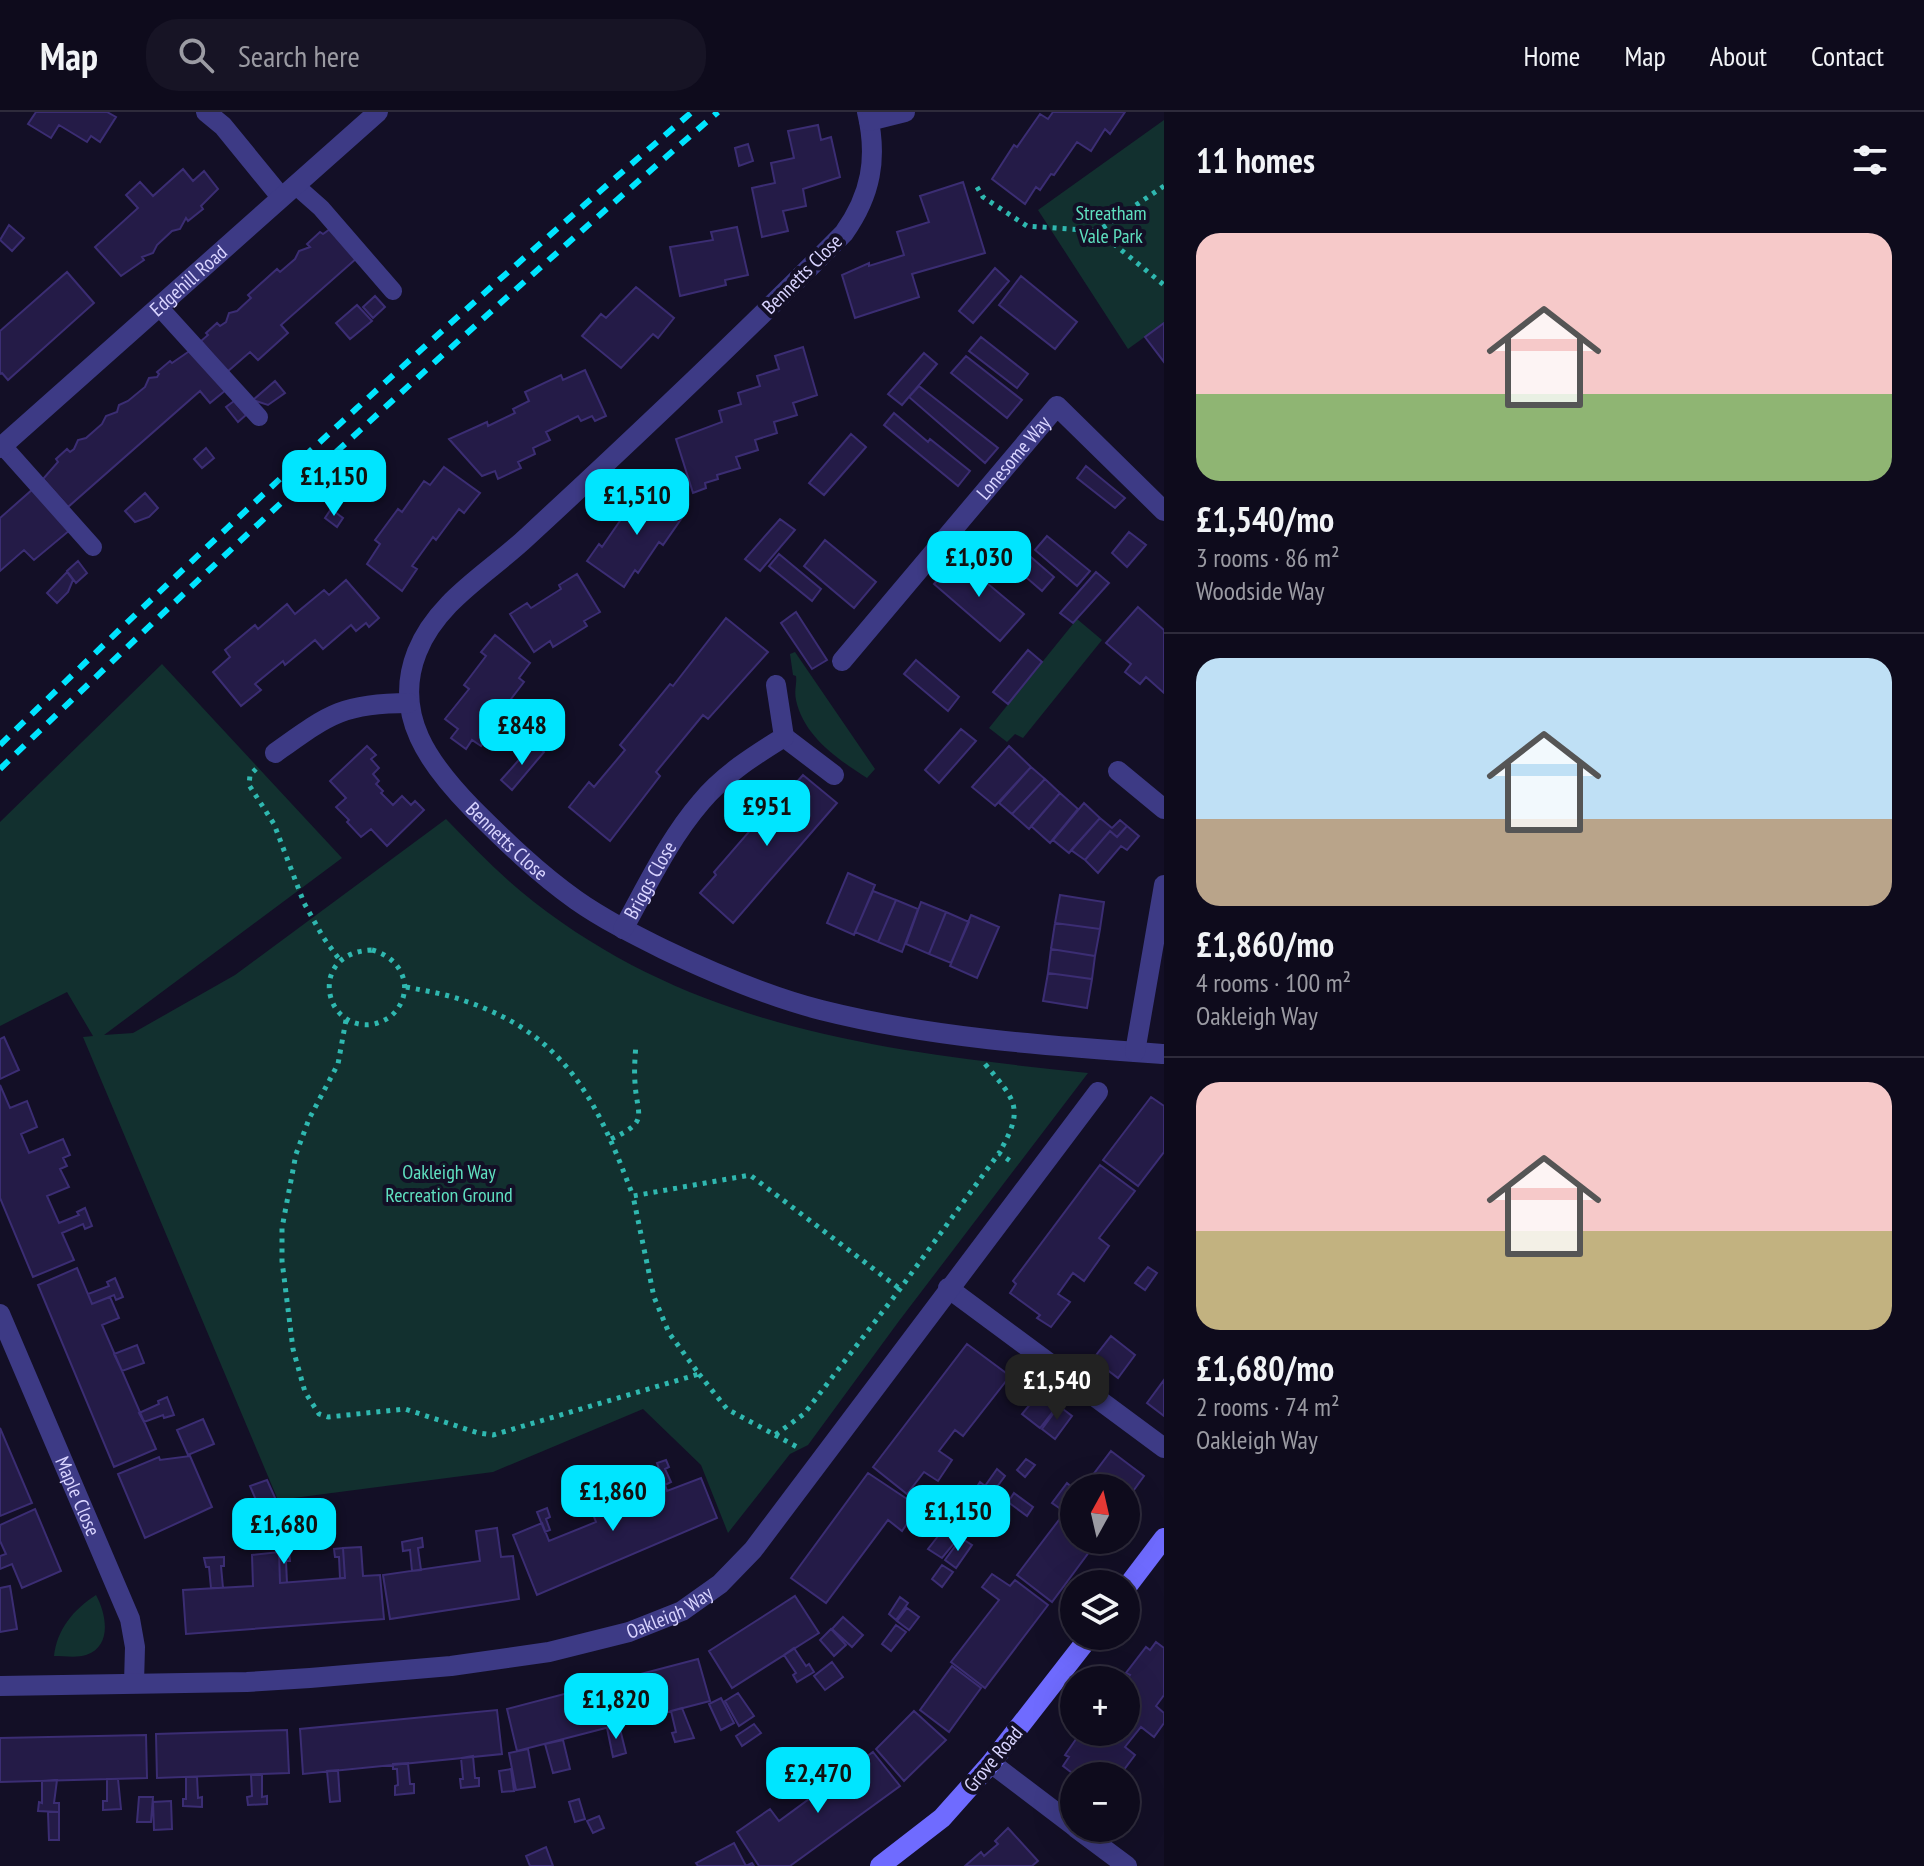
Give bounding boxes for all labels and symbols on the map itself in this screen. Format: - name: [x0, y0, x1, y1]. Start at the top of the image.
- park label: Streatham Vale Park: [1075, 200, 1147, 249]
- street label: Bennetts Close: [756, 228, 848, 320]
- street label: Edgehill Road: [144, 239, 233, 322]
- street label: Lonesome Way: [971, 410, 1057, 505]
- pin: £1,150: [269, 450, 399, 518]
- pin: £1,510: [572, 469, 702, 537]
- pin: £1,030: [914, 531, 1044, 599]
- pin: £848: [475, 699, 569, 767]
- pin: £951: [720, 780, 814, 848]
- street label: Bennetts Close: [460, 796, 553, 886]
- street label: Briggs Close: [618, 836, 682, 924]
- park label: Oakleigh Way Recreation Ground: [385, 1159, 513, 1208]
- pin: £1,540: [992, 1354, 1122, 1422]
- street label: Maple Close: [49, 1452, 106, 1540]
- pin: £1,860: [548, 1465, 678, 1533]
- north arrow: [1060, 1474, 1140, 1554]
- pin: £1,150: [893, 1485, 1023, 1553]
- pin: £1,680: [219, 1498, 349, 1566]
- street label: Oakleigh Way: [622, 1580, 718, 1645]
- pin: £1,820: [551, 1673, 681, 1741]
- street label: Grove Road: [958, 1721, 1028, 1797]
- pin: £2,470: [753, 1747, 883, 1815]

